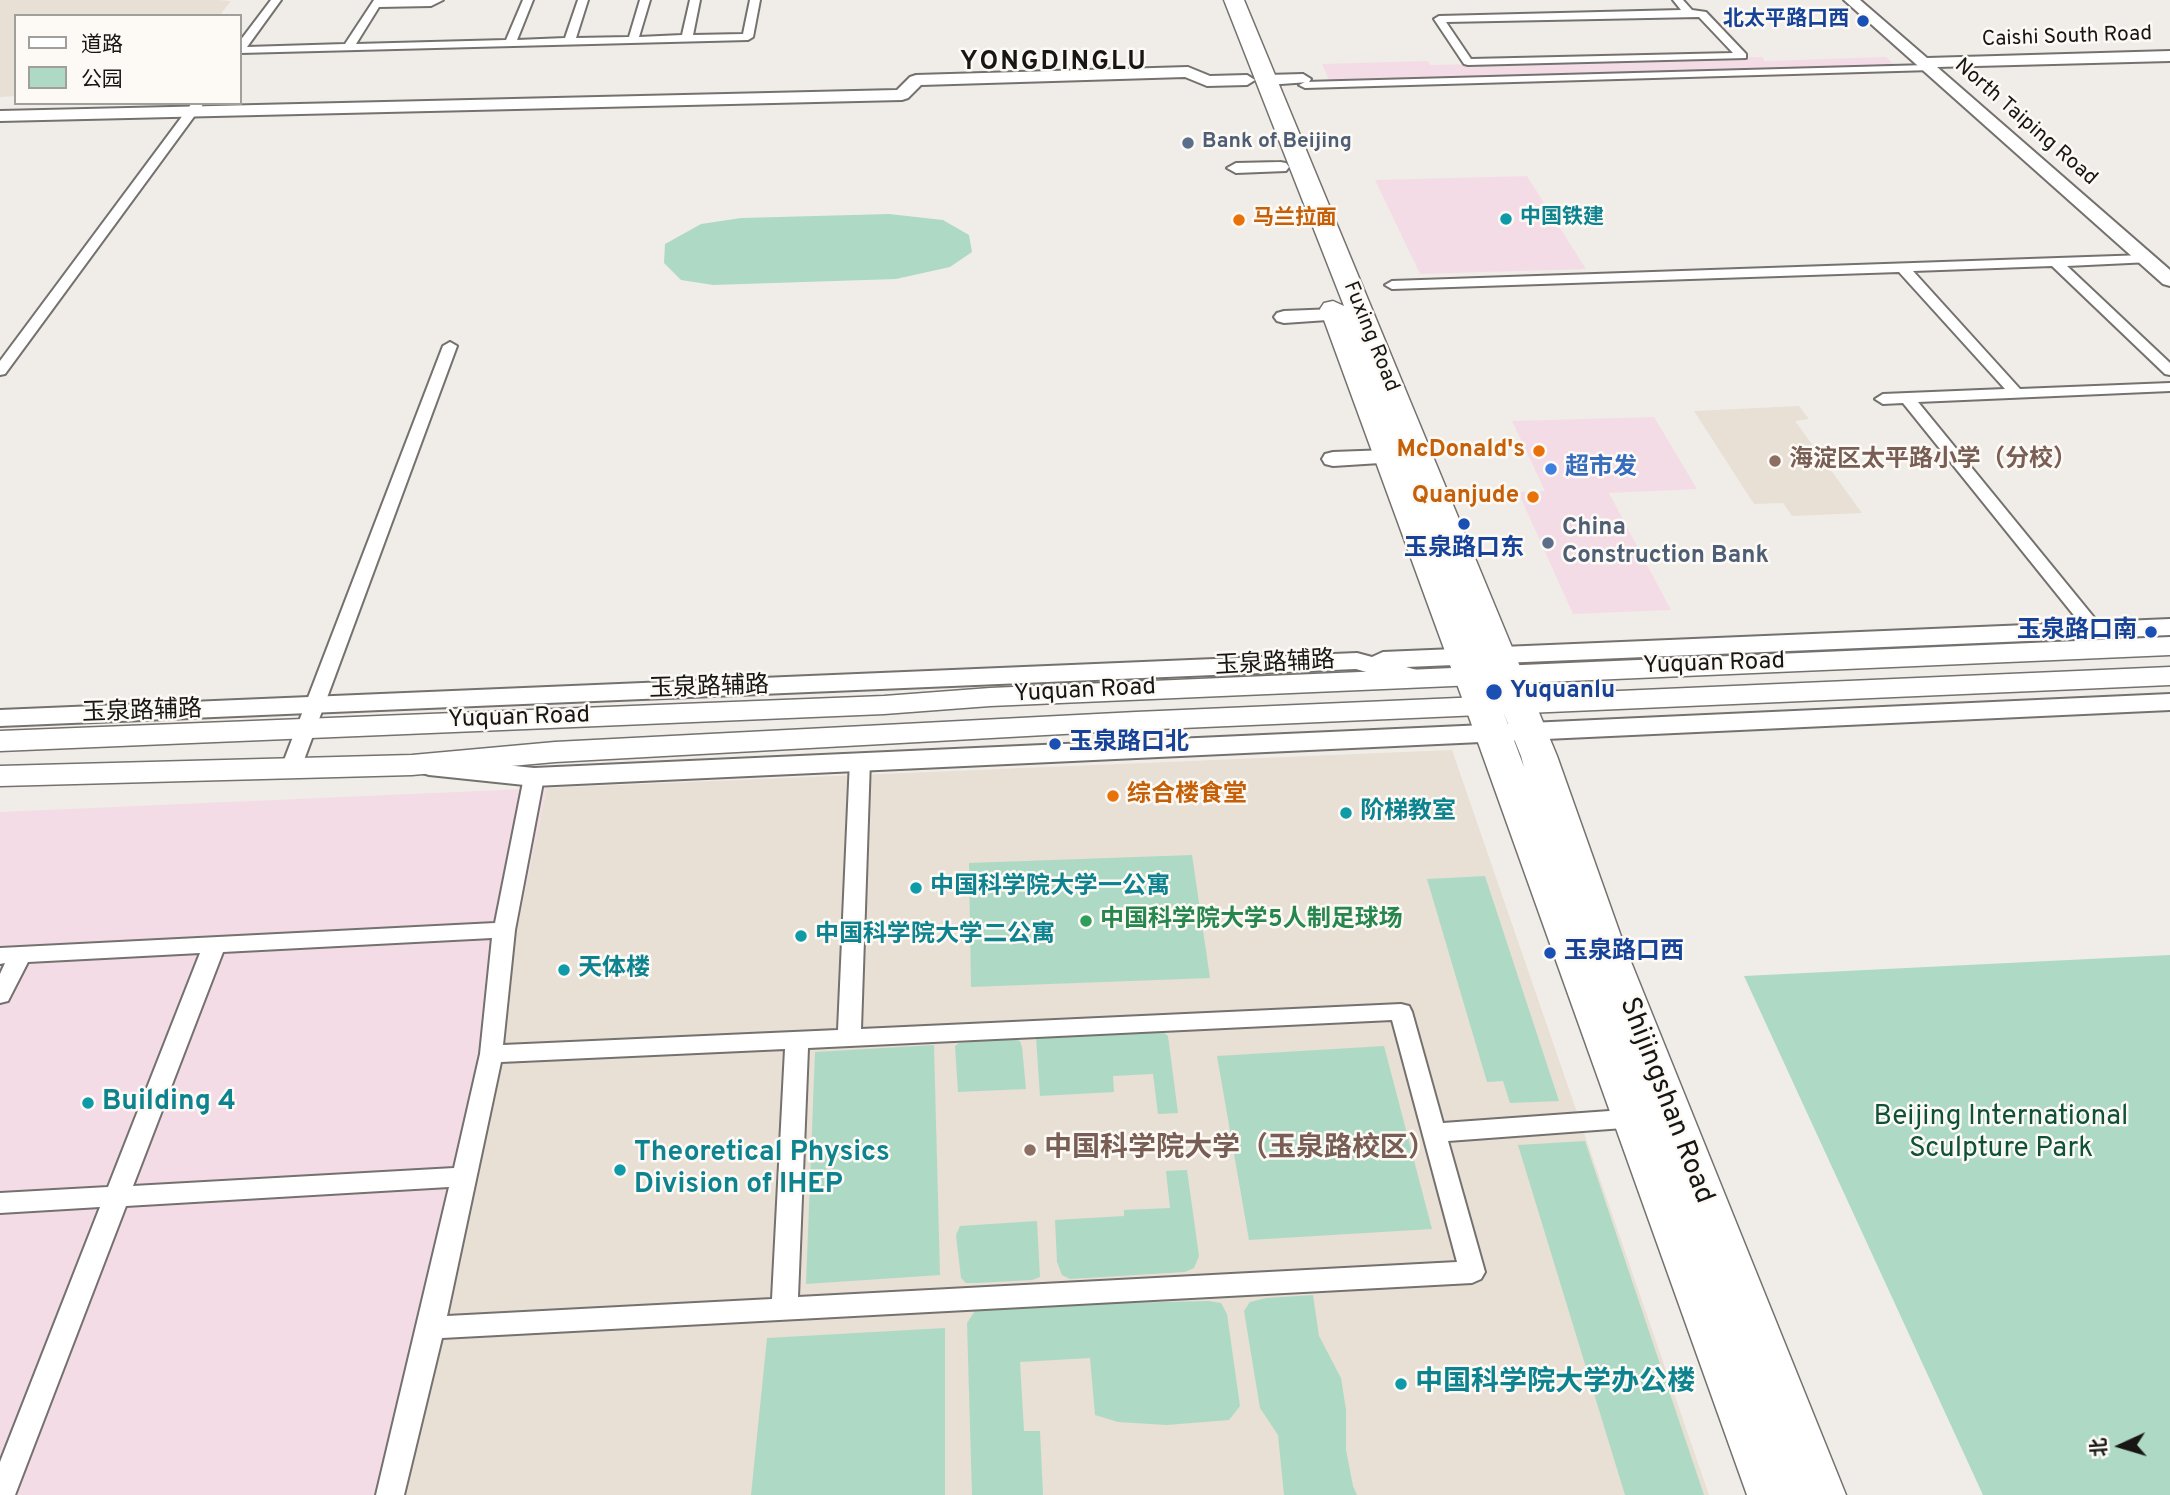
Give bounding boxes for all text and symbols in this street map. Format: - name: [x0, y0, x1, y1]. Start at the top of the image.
- place label: 北太平路口西: [1723, 8, 1849, 34]
- marker: 北太平路口西: [1855, 13, 1871, 29]
- legend: [14, 14, 242, 105]
- street label: Caishi South Road: [1981, 22, 2153, 54]
- text: 道路: [81, 32, 123, 59]
- district label: YONGDINGLU: [961, 48, 1147, 80]
- street label: North Taiping Road: [1948, 54, 2102, 192]
- text: 公园: [81, 67, 123, 94]
- place label: Bank of Beijing: [1202, 130, 1352, 156]
- marker: Bank of Beijing: [1180, 135, 1196, 151]
- place label: 中国铁建: [1520, 206, 1604, 232]
- place label: 马兰拉面: [1253, 207, 1337, 233]
- marker: 中国铁建: [1498, 211, 1514, 227]
- marker: 马兰拉面: [1231, 212, 1247, 228]
- street label: Fuxing Road: [1336, 278, 1404, 396]
- place label: McDonald's: [1396, 437, 1525, 465]
- marker: McDonald's: [1531, 443, 1547, 459]
- place label: 海淀区太平路小学（分校）: [1789, 447, 2077, 475]
- marker: 海淀区太平路小学（分校）: [1767, 453, 1783, 469]
- place label: 超市发: [1565, 455, 1637, 483]
- marker: 超市发: [1543, 461, 1559, 477]
- place label: Quanjude: [1412, 483, 1519, 511]
- marker: Quanjude: [1525, 489, 1541, 505]
- place label: China Construction Bank: [1562, 515, 1769, 571]
- marker: 玉泉路口东: [1456, 516, 1472, 532]
- marker: China Construction Bank: [1540, 535, 1556, 551]
- place label: 玉泉路口东: [1404, 536, 1524, 564]
- place label: 玉泉路口南: [2017, 618, 2137, 646]
- marker: 玉泉路口南: [2143, 624, 2159, 640]
- street label: 玉泉路辅路: [1214, 647, 1336, 683]
- street label: Yuquan Road: [1643, 648, 1785, 682]
- street label: 玉泉路辅路: [649, 673, 769, 705]
- street label: Yuquan Road: [1013, 674, 1157, 710]
- place label: Yuquanlu: [1510, 678, 1615, 706]
- marker: Yuquanlu: [1484, 682, 1504, 702]
- street label: 玉泉路辅路: [82, 697, 202, 729]
- street label: Yuquan Road: [448, 702, 590, 736]
- place label: 玉泉路口北: [1069, 730, 1189, 758]
- marker: 玉泉路口北: [1047, 736, 1063, 752]
- place label: 综合楼食堂: [1127, 782, 1247, 810]
- marker: 综合楼食堂: [1105, 788, 1121, 804]
- place label: 阶梯教室: [1360, 799, 1456, 827]
- marker: 阶梯教室: [1338, 805, 1354, 821]
- place label: 中国科学院大学一公寓: [930, 874, 1170, 902]
- marker: 中国科学院大学一公寓: [908, 880, 924, 896]
- place label: 中国科学院大学5人制足球场: [1100, 907, 1403, 935]
- marker: 中国科学院大学5人制足球场: [1078, 913, 1094, 929]
- place label: 中国科学院大学二公寓: [815, 922, 1055, 950]
- marker: 中国科学院大学二公寓: [793, 928, 809, 944]
- place label: 玉泉路口西: [1564, 939, 1684, 967]
- marker: 玉泉路口西: [1542, 945, 1558, 961]
- place label: 天体楼: [578, 956, 650, 984]
- marker: 天体楼: [556, 962, 572, 978]
- street label: Shijingshan Road: [1610, 993, 1720, 1209]
- place label: Building 4: [102, 1086, 236, 1120]
- marker: Building 4: [80, 1095, 96, 1111]
- park label: Beijing International Sculpture Park: [1874, 1101, 2128, 1167]
- place label: 中国科学院大学（玉泉路校区）: [1044, 1133, 1436, 1167]
- place label: Theoretical Physics Division of IHEP: [634, 1137, 890, 1203]
- marker: 中国科学院大学（玉泉路校区）: [1022, 1142, 1038, 1158]
- marker: Theoretical Physics Division of IHEP: [612, 1162, 628, 1178]
- place label: 中国科学院大学办公楼: [1415, 1367, 1695, 1401]
- marker: 中国科学院大学办公楼: [1393, 1376, 1409, 1392]
- north arrow: [2086, 1411, 2156, 1481]
- text: 北: [2087, 1437, 2113, 1458]

